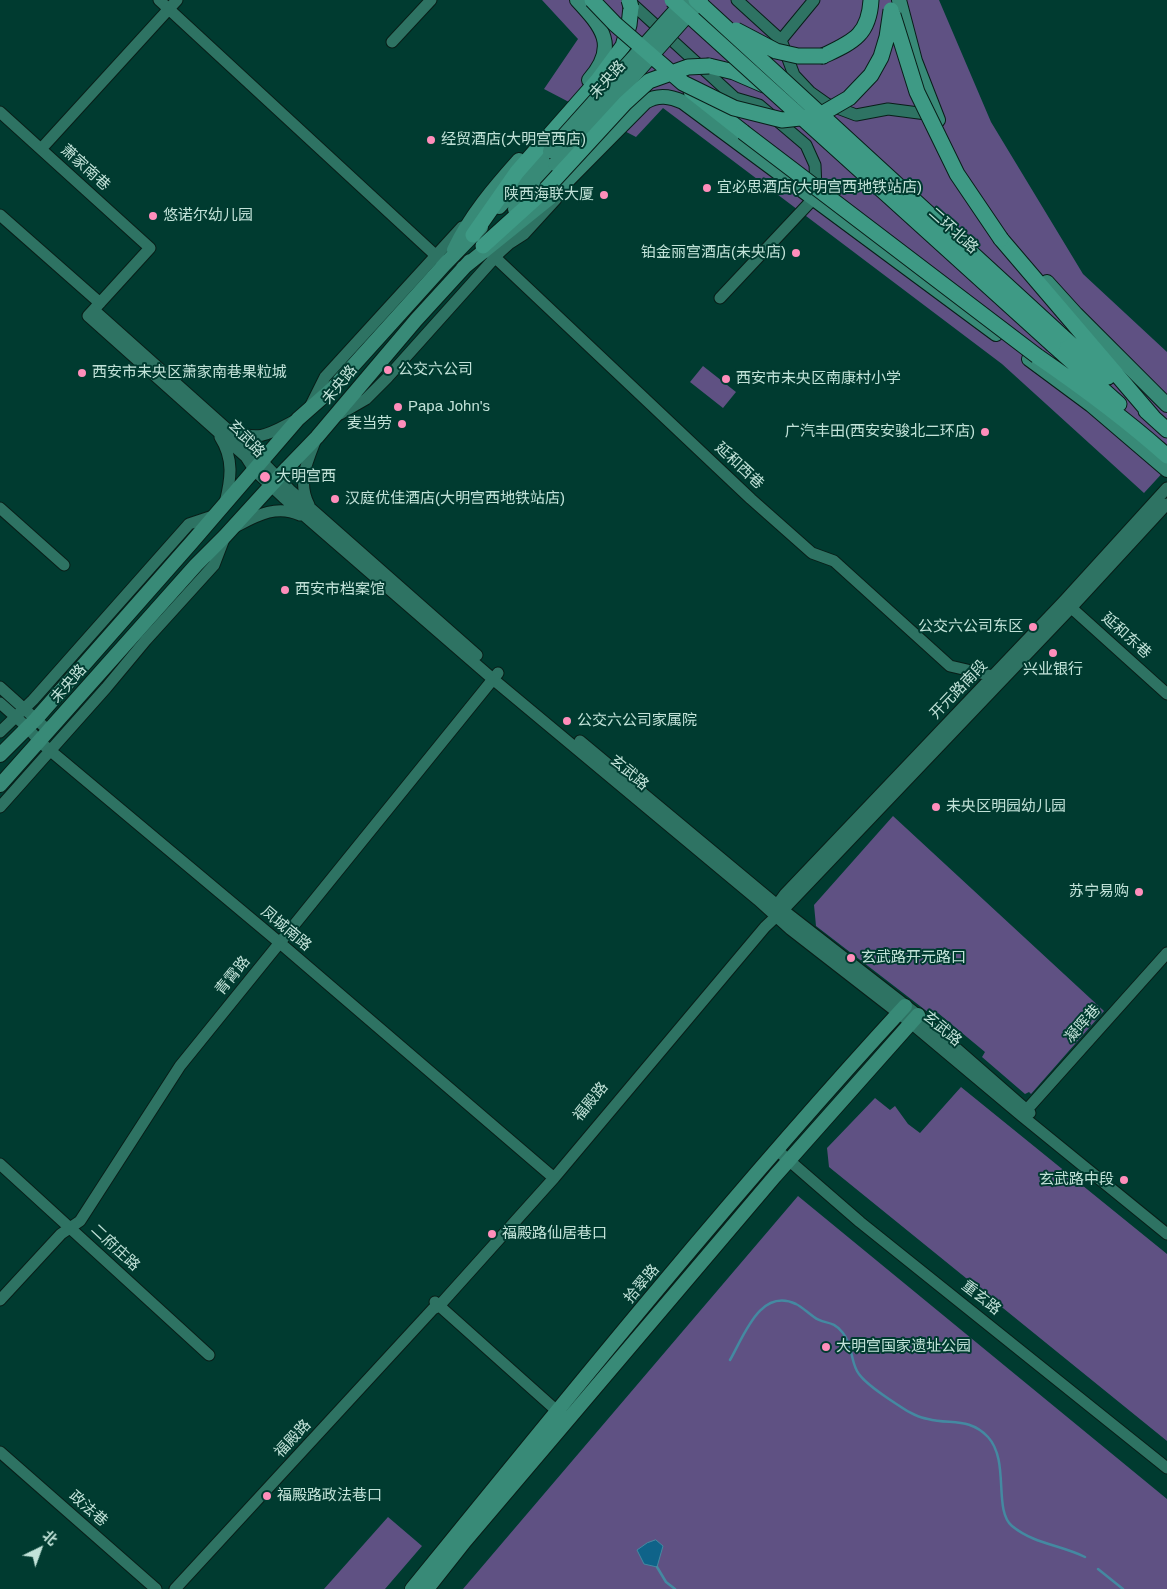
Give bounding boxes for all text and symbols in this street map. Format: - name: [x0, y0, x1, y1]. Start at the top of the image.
- street label: 未央路: [586, 57, 630, 103]
- place label: 经贸酒店(大明宫西店): [441, 131, 586, 149]
- marker: 经贸酒店(大明宫西店): [425, 134, 437, 146]
- street label: 萧家南巷: [57, 141, 113, 195]
- place label: 宜必思酒店(大明宫西地铁站店): [717, 179, 922, 197]
- marker: 宜必思酒店(大明宫西地铁站店): [701, 182, 713, 194]
- place label: 陕西海联大厦: [504, 186, 594, 204]
- marker: 陕西海联大厦: [598, 189, 610, 201]
- street label: 二环北路: [925, 204, 981, 258]
- place label: 悠诺尔幼儿园: [163, 207, 253, 225]
- marker: 悠诺尔幼儿园: [147, 210, 159, 222]
- place label: 铂金丽宫酒店(未央店): [641, 244, 786, 262]
- marker: 铂金丽宫酒店(未央店): [790, 247, 802, 259]
- place label: 公交六公司: [398, 361, 473, 379]
- street label: 未央路: [319, 362, 361, 408]
- place label: 西安市未央区萧家南巷果粒城: [92, 364, 287, 382]
- marker: 公交六公司: [382, 364, 394, 376]
- marker: 西安市未央区萧家南巷果粒城: [76, 367, 88, 379]
- place label: 西安市未央区南康村小学: [736, 370, 901, 388]
- marker: 西安市未央区南康村小学: [720, 373, 732, 385]
- place label: Papa John's: [408, 398, 490, 416]
- marker: Papa John's: [392, 401, 404, 413]
- place label: 麦当劳: [347, 415, 392, 433]
- street label: 玄武路: [224, 417, 268, 461]
- marker: 麦当劳: [396, 418, 408, 430]
- place label: 广汽丰田(西安安骏北二环店): [785, 423, 975, 441]
- marker: 广汽丰田(西安安骏北二环店): [979, 426, 991, 438]
- street label: 延和西巷: [711, 439, 767, 493]
- place label: 大明宫西: [276, 468, 336, 486]
- marker: 大明宫西: [258, 470, 272, 484]
- place label: 汉庭优佳酒店(大明宫西地铁站店): [345, 490, 565, 508]
- marker: 汉庭优佳酒店(大明宫西地铁站店): [329, 493, 341, 505]
- place label: 西安市档案馆: [295, 581, 385, 599]
- marker: 西安市档案馆: [279, 584, 291, 596]
- street label: 延和东巷: [1098, 609, 1154, 663]
- place label: 公交六公司东区: [918, 618, 1023, 636]
- marker: 公交六公司东区: [1027, 621, 1039, 633]
- marker: 兴业银行: [1047, 647, 1059, 659]
- street label: 开元路南段: [926, 657, 992, 723]
- street label: 未央路: [47, 661, 91, 707]
- place label: 兴业银行: [1023, 661, 1083, 679]
- place label: 公交六公司家属院: [577, 712, 697, 730]
- marker: 公交六公司家属院: [561, 715, 573, 727]
- street label: 玄武路: [606, 752, 652, 794]
- place label: 未央区明园幼儿园: [946, 798, 1066, 816]
- marker: 未央区明园幼儿园: [930, 801, 942, 813]
- place label: 苏宁易购: [1069, 883, 1129, 901]
- marker: 苏宁易购: [1133, 886, 1145, 898]
- street label: 凤城南路: [257, 903, 315, 955]
- place label: 玄武路开元路口: [861, 949, 966, 967]
- marker: 玄武路开元路口: [845, 952, 857, 964]
- street label: 青霄路: [212, 953, 254, 999]
- street label: 凝晖巷: [1061, 1001, 1105, 1047]
- street label: 玄武路: [919, 1008, 965, 1050]
- street label: 福殿路: [570, 1079, 612, 1125]
- place label: 玄武路中段: [1039, 1171, 1114, 1189]
- marker: 玄武路中段: [1118, 1174, 1130, 1186]
- street label: 二府庄路: [87, 1221, 143, 1275]
- place label: 福殿路仙居巷口: [502, 1225, 607, 1243]
- marker: 福殿路仙居巷口: [486, 1228, 498, 1240]
- street label: 拾翠路: [621, 1261, 663, 1307]
- street label: 重玄路: [958, 1277, 1004, 1319]
- place label: 大明宫国家遗址公园: [836, 1338, 971, 1356]
- marker: 大明宫国家遗址公园: [820, 1341, 832, 1353]
- street label: 福殿路: [271, 1416, 315, 1462]
- street label: 政法巷: [65, 1487, 111, 1531]
- place label: 福殿路政法巷口: [277, 1487, 382, 1505]
- marker: 福殿路政法巷口: [261, 1490, 273, 1502]
- north arrow: [15, 1524, 65, 1574]
- text: 北: [39, 1527, 61, 1548]

